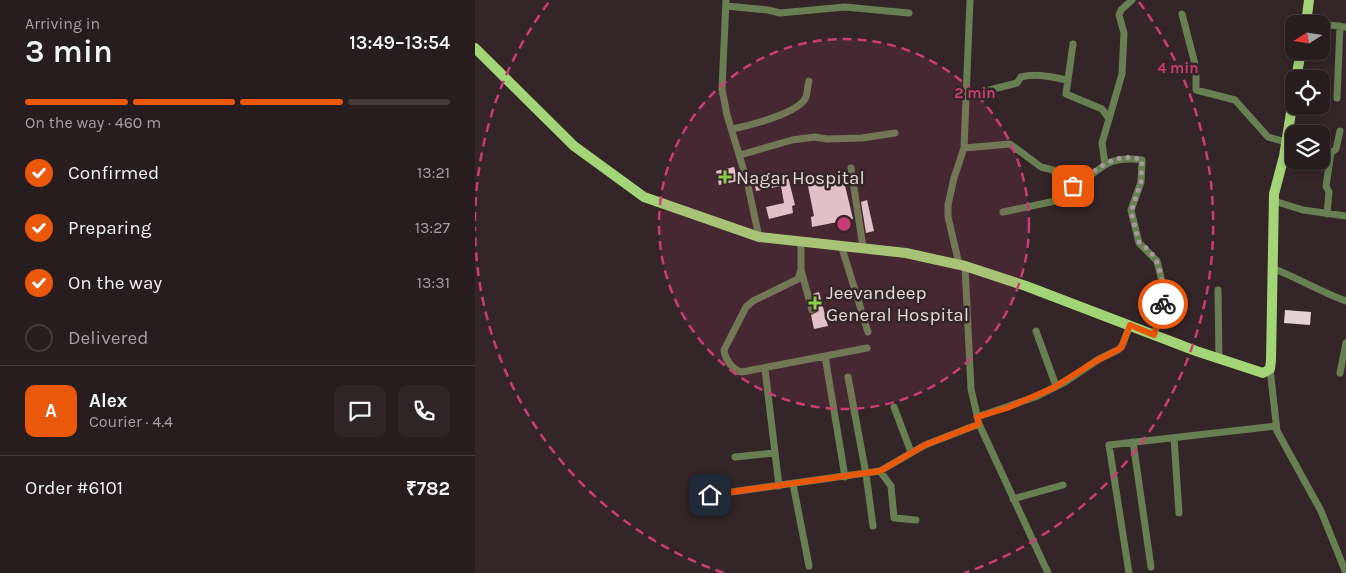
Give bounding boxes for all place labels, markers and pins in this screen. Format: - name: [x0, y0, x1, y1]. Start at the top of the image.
- pin: [1052, 165, 1094, 207]
- place label: Nagar Hospital: [736, 167, 865, 189]
- marker: Nagar Hospital: [718, 170, 732, 184]
- centre of rings: [835, 215, 853, 233]
- place label: Jeevandeep General Hospital: [826, 282, 969, 326]
- marker: Jeevandeep General Hospital: [808, 296, 822, 310]
- pin: [689, 474, 731, 516]

